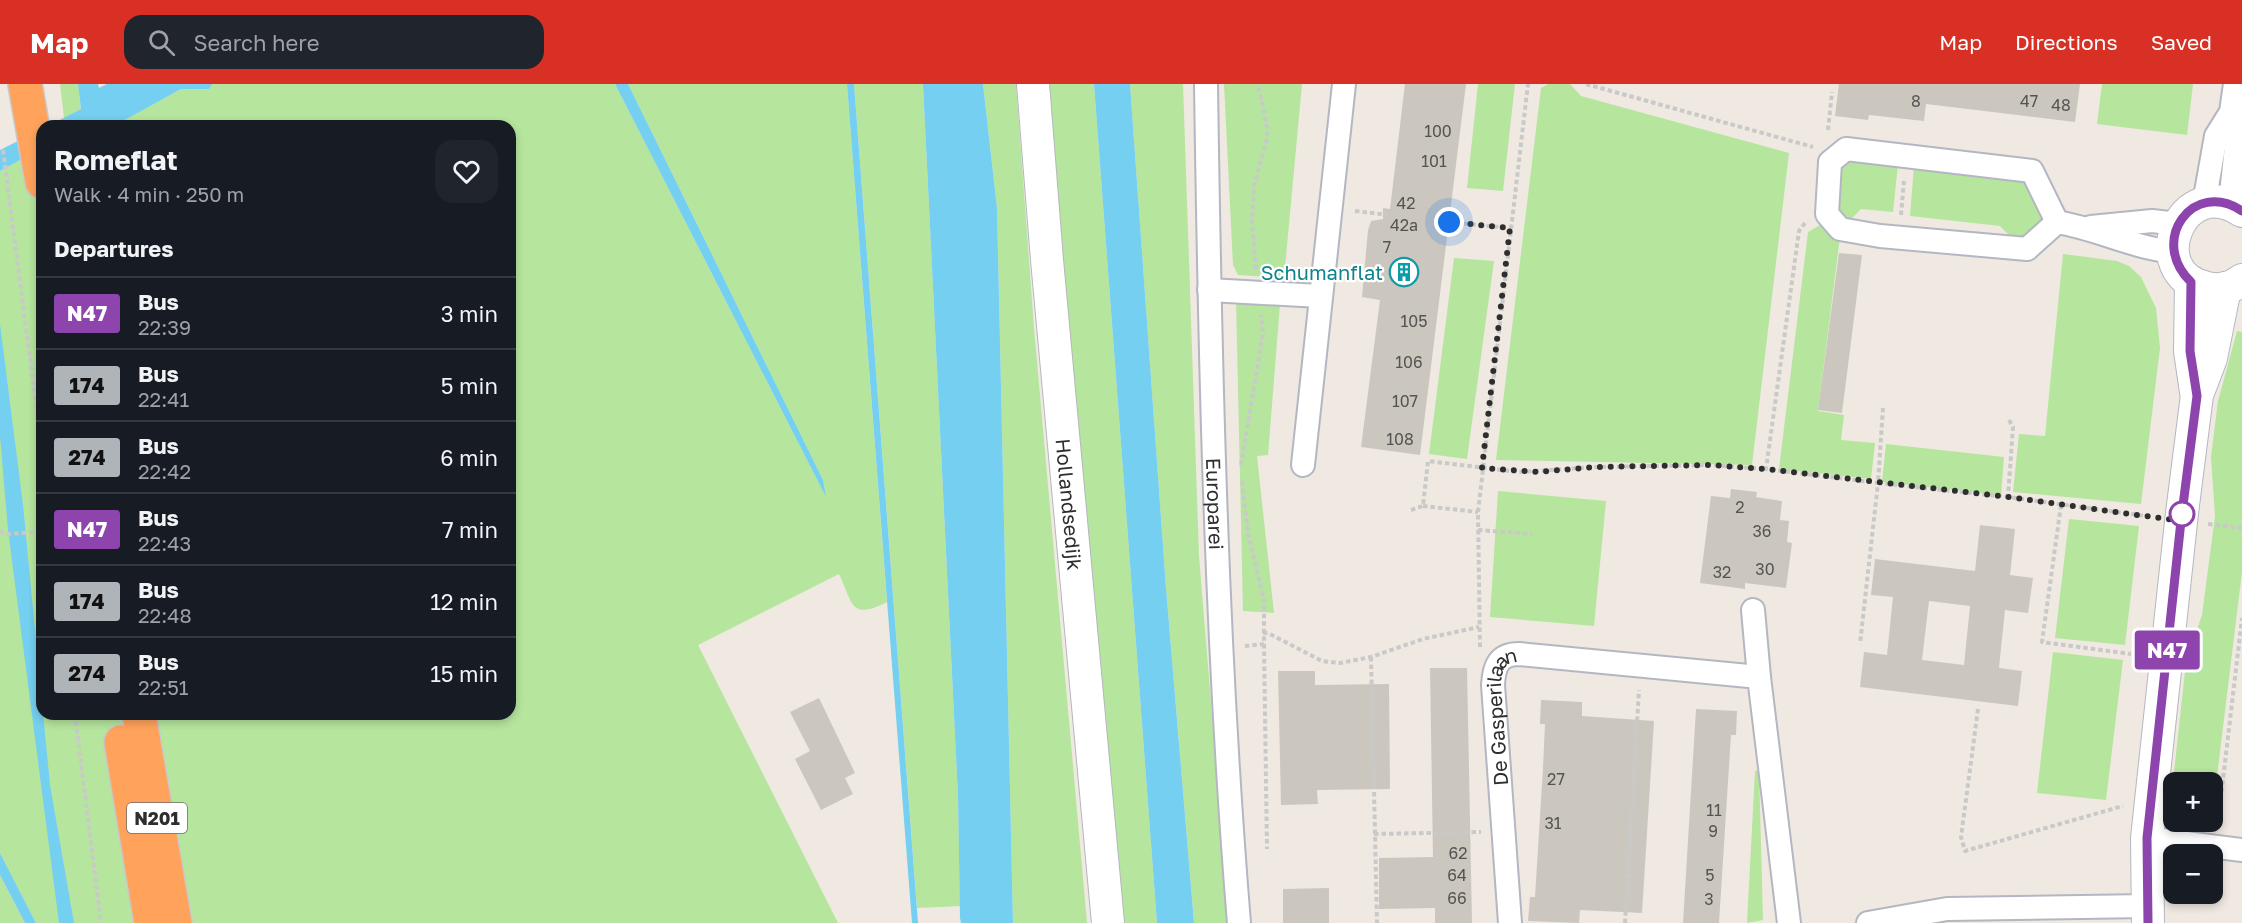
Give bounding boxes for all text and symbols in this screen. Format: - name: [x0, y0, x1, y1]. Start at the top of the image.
- search box: [124, 15, 544, 69]
- text: Map: [30, 26, 88, 59]
- icon: search: [145, 26, 178, 59]
- text: Search here: [193, 29, 319, 56]
- text: Map: [1939, 29, 1982, 55]
- text: Directions: [2015, 29, 2118, 55]
- text: Saved: [2151, 29, 2212, 55]
- house number: 8: [1911, 91, 1921, 111]
- house number: 47: [2020, 91, 2038, 111]
- house number: 48: [2051, 95, 2071, 115]
- house number: 100: [1424, 121, 1452, 141]
- button: heart: [435, 140, 498, 203]
- text: Romeflat: [54, 143, 178, 176]
- house number: 101: [1421, 151, 1447, 171]
- text: Walk · 4 min · 250 m: [54, 182, 244, 206]
- house number: 42: [1396, 193, 1416, 213]
- your location: [1434, 207, 1464, 237]
- house number: 42a: [1390, 215, 1418, 235]
- text: Departures: [54, 235, 173, 262]
- house number: 7: [1383, 237, 1391, 257]
- building icon: Schumanflat: [1388, 256, 1420, 288]
- place label: Schumanflat: [1261, 260, 1383, 284]
- text: Bus: [138, 288, 179, 315]
- text: N47: [67, 300, 107, 326]
- text: 3 min: [441, 300, 498, 327]
- house number: 105: [1401, 311, 1427, 331]
- text: 22:39: [138, 315, 191, 339]
- house number: 106: [1395, 352, 1423, 372]
- text: Bus: [138, 360, 179, 387]
- text: 174: [69, 372, 105, 398]
- text: 5 min: [441, 372, 498, 399]
- text: 22:41: [138, 387, 189, 411]
- house number: 107: [1392, 391, 1418, 411]
- house number: 108: [1386, 429, 1414, 449]
- text: Bus: [138, 432, 179, 459]
- street label: Hollandsedijk: [1051, 437, 1088, 572]
- text: 274: [68, 444, 106, 470]
- text: 6 min: [440, 444, 498, 471]
- street label: Europarei: [1202, 457, 1229, 550]
- text: 22:42: [138, 459, 191, 483]
- house number: 2: [1735, 497, 1745, 517]
- unlabelled marker: [2169, 501, 2195, 527]
- text: Bus: [138, 504, 179, 531]
- text: N47: [67, 516, 107, 542]
- text: 7 min: [442, 516, 498, 543]
- house number: 36: [1752, 521, 1772, 541]
- text: 22:43: [138, 531, 191, 555]
- house number: 30: [1755, 559, 1775, 579]
- house number: 32: [1713, 562, 1731, 582]
- text: Bus: [138, 576, 179, 603]
- text: 174: [69, 588, 105, 614]
- text: 12 min: [430, 588, 498, 615]
- text: 22:48: [138, 603, 192, 627]
- line badge: N47: [2132, 630, 2202, 670]
- text: N47: [2147, 637, 2187, 663]
- street label: De Gasperilaan: [1481, 642, 1519, 787]
- text: Bus: [138, 648, 179, 675]
- text: 274: [68, 660, 106, 686]
- text: 15 min: [430, 660, 498, 687]
- text: 22:51: [138, 675, 189, 699]
- house number: 27: [1547, 769, 1565, 789]
- map controls: [2163, 772, 2223, 904]
- button: +: [2163, 772, 2223, 832]
- house number: 11: [1706, 800, 1722, 820]
- road number: N201: [127, 803, 187, 833]
- house number: 31: [1544, 813, 1562, 833]
- house number: 9: [1708, 821, 1718, 841]
- house number: 62: [1449, 843, 1467, 863]
- button: −: [2163, 844, 2223, 904]
- house number: 64: [1447, 865, 1467, 885]
- house number: 5: [1705, 865, 1715, 885]
- house number: 66: [1447, 888, 1467, 908]
- house number: 3: [1704, 889, 1714, 909]

